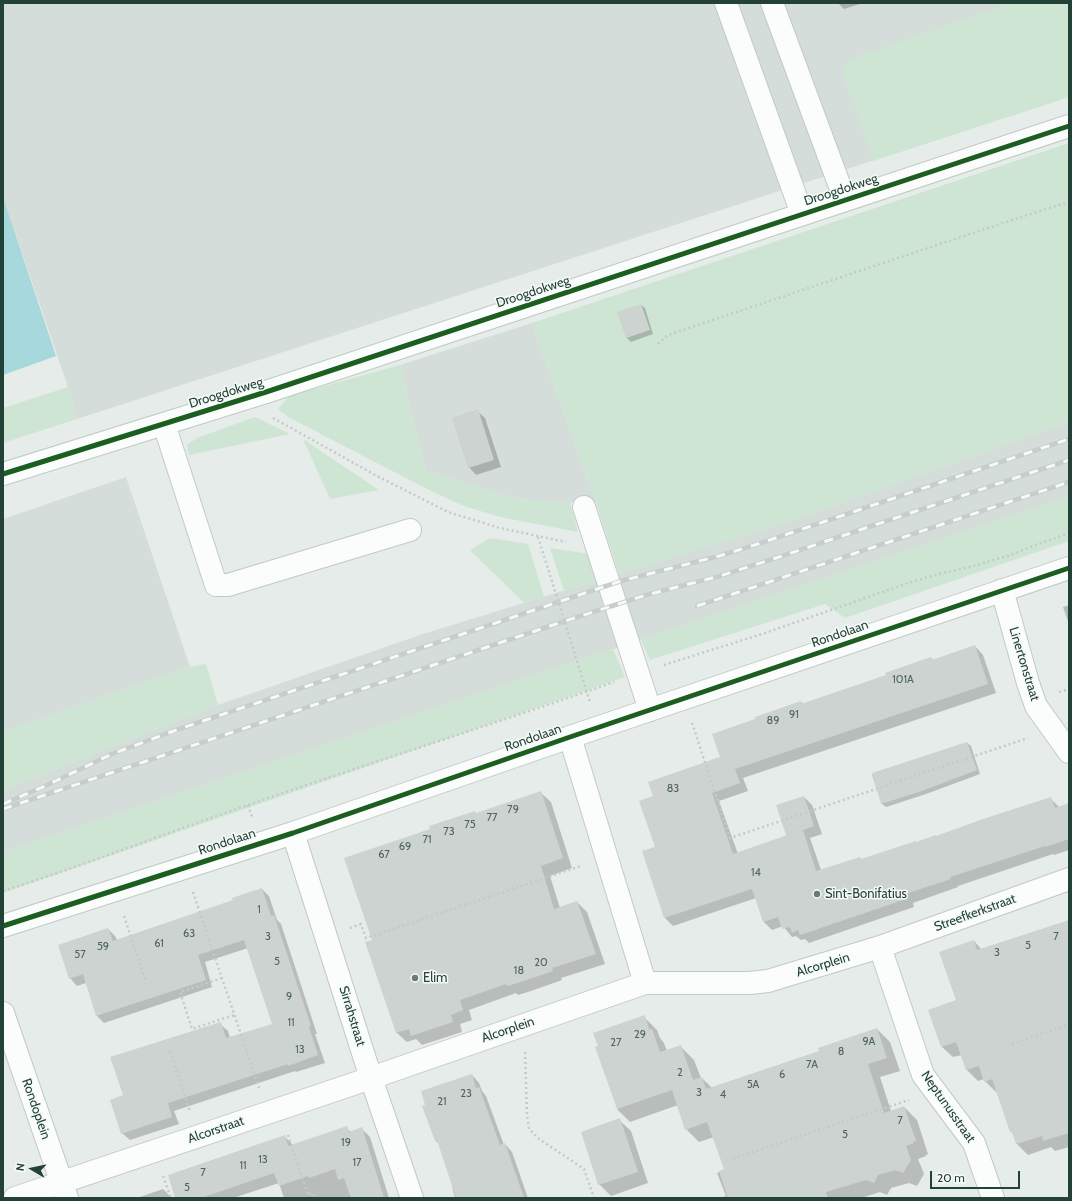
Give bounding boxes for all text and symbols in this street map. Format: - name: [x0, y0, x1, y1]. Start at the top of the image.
- street label: Droogdokweg: [802, 171, 880, 209]
- street label: Droogdokweg: [494, 273, 572, 311]
- street label: Droogdokweg: [187, 374, 265, 412]
- street label: Rondolaan: [809, 617, 871, 651]
- street label: Linertonstraat: [1005, 625, 1043, 703]
- house number: 101A: [892, 673, 914, 687]
- house number: 91: [789, 708, 799, 722]
- house number: 89: [767, 714, 779, 728]
- street label: Rondolaan: [502, 721, 564, 755]
- house number: 83: [667, 782, 679, 796]
- house number: 79: [507, 803, 519, 817]
- house number: 77: [486, 811, 498, 825]
- house number: 75: [464, 818, 476, 832]
- street label: Rondolaan: [196, 825, 258, 859]
- house number: 73: [443, 825, 455, 839]
- house number: 71: [422, 833, 432, 847]
- house number: 69: [399, 840, 411, 854]
- house number: 67: [378, 848, 390, 862]
- house number: 14: [751, 866, 761, 880]
- place label: Sint-Bonifatius: [825, 886, 907, 902]
- marker: Sint-Bonifatius: [812, 889, 822, 899]
- street label: Streefkerkstraat: [932, 891, 1018, 935]
- house number: 1: [257, 903, 261, 917]
- house number: 63: [183, 927, 195, 941]
- house number: 3: [265, 930, 271, 944]
- house number: 7: [1053, 930, 1059, 944]
- house number: 61: [154, 937, 164, 951]
- house number: 5: [1025, 939, 1031, 953]
- house number: 59: [97, 940, 109, 954]
- house number: 3: [994, 946, 1000, 960]
- house number: 57: [74, 948, 86, 962]
- street label: Alcorplein: [794, 950, 852, 980]
- house number: 5: [274, 955, 280, 969]
- house number: 20: [534, 956, 548, 970]
- house number: 18: [514, 964, 524, 978]
- place label: Elim: [423, 970, 447, 986]
- marker: Elim: [410, 973, 420, 983]
- street label: Sirrahstraat: [335, 984, 369, 1048]
- house number: 9: [286, 990, 292, 1004]
- street label: Alcorplein: [480, 1014, 536, 1046]
- house number: 11: [287, 1016, 295, 1030]
- house number: 29: [634, 1028, 646, 1042]
- house number: 9A: [863, 1035, 875, 1049]
- house number: 27: [610, 1036, 622, 1050]
- house number: 13: [295, 1043, 305, 1057]
- house number: 8: [838, 1045, 844, 1059]
- house number: 7A: [806, 1058, 818, 1072]
- house number: 2: [677, 1066, 683, 1080]
- house number: 6: [779, 1068, 785, 1082]
- street label: Neptunusstraat: [918, 1068, 978, 1146]
- street label: Rondoplein: [18, 1077, 54, 1141]
- house number: 5A: [747, 1078, 759, 1092]
- house number: 3: [696, 1086, 702, 1100]
- house number: 23: [460, 1087, 472, 1101]
- house number: 4: [720, 1088, 726, 1102]
- house number: 21: [437, 1095, 447, 1109]
- street label: Alcorstraat: [186, 1113, 246, 1147]
- house number: 7: [897, 1114, 903, 1128]
- house number: 5: [842, 1128, 848, 1142]
- house number: 19: [341, 1136, 351, 1150]
- north arrow: [12, 1149, 52, 1189]
- house number: 13: [258, 1153, 268, 1167]
- house number: 17: [352, 1156, 362, 1170]
- house number: 11: [239, 1159, 247, 1173]
- text: N: [13, 1162, 28, 1172]
- scale bar: [932, 1163, 1022, 1189]
- house number: 7: [200, 1166, 206, 1180]
- text: 20 m: [937, 1170, 965, 1185]
- house number: 5: [184, 1181, 190, 1195]

